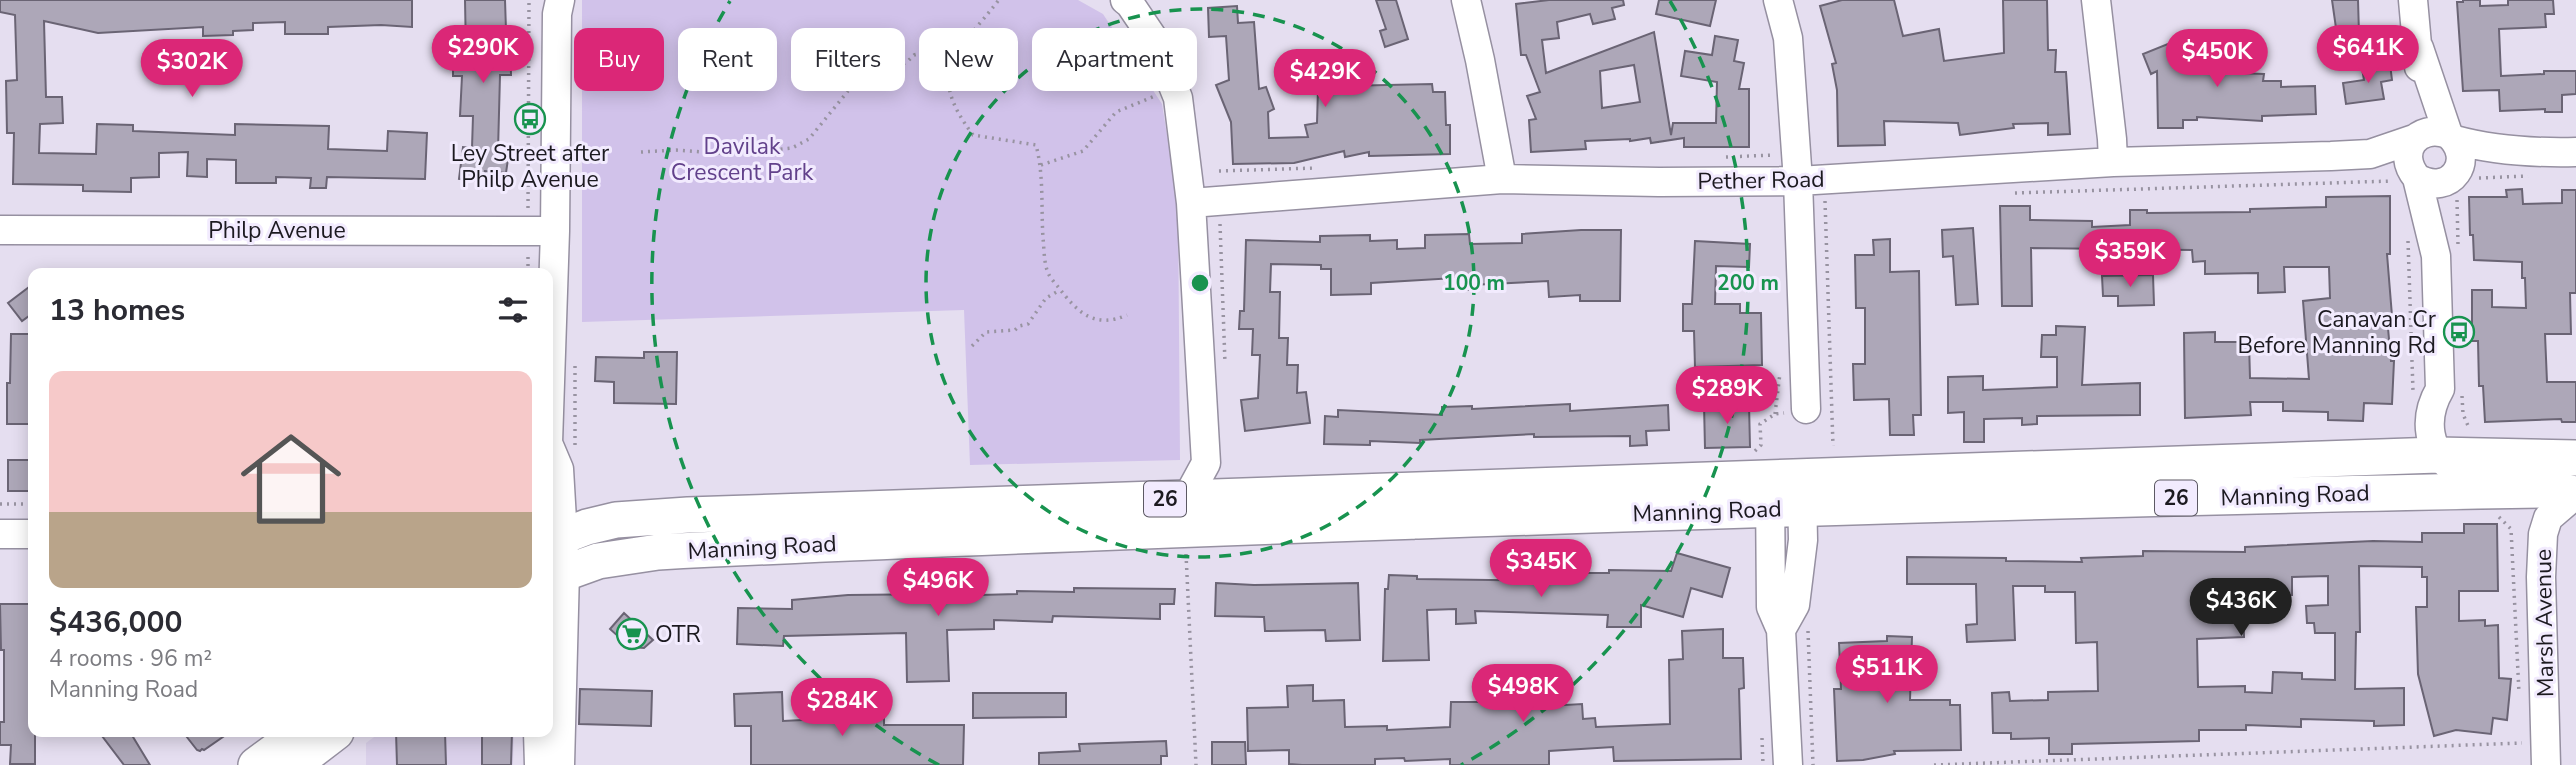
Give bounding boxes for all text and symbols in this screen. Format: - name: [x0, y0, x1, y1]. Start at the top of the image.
- pin: $290K: [434, 25, 532, 85]
- pin: $641K: [2319, 25, 2417, 85]
- chip: Buy: [574, 28, 664, 91]
- chip: Rent: [678, 28, 777, 91]
- chip: Filters: [791, 28, 905, 91]
- chip: New: [919, 28, 1018, 91]
- chip: Apartment: [1032, 28, 1197, 91]
- pin: $450K: [2168, 29, 2266, 89]
- text: $290K: [448, 32, 518, 63]
- text: $641K: [2333, 32, 2403, 63]
- text: $450K: [2182, 36, 2252, 67]
- pin: $302K: [143, 40, 241, 99]
- text: $302K: [157, 46, 227, 77]
- pin: $429K: [1276, 50, 1374, 109]
- text: $429K: [1290, 56, 1360, 87]
- bus stop icon: Ley Street after Philp Avenue: [513, 102, 547, 136]
- park label: Davilak Crescent Park: [671, 131, 814, 188]
- place label: Ley Street after Philp Avenue: [451, 138, 610, 195]
- street label: Pether Road: [1697, 164, 1825, 197]
- street label: Philp Avenue: [208, 215, 346, 246]
- pin: $359K: [2081, 230, 2179, 289]
- text: $359K: [2095, 236, 2165, 267]
- text: 100 m: [1443, 269, 1505, 297]
- text: 200 m: [1717, 269, 1779, 297]
- centre of rings: [1188, 271, 1212, 295]
- text: 13 homes: [49, 290, 185, 331]
- icon: filters: [494, 291, 532, 329]
- place label: Canavan Cr Before Manning Rd: [2238, 304, 2437, 361]
- bus stop icon: Canavan Cr Before Manning Rd: [2442, 315, 2476, 349]
- pin: $289K: [1678, 366, 1776, 426]
- text: $289K: [1692, 373, 1762, 404]
- icon: home: [228, 416, 354, 542]
- street label: Manning Road: [2220, 477, 2370, 514]
- road number: 26: [2155, 480, 2197, 516]
- road number: 26: [1144, 482, 1186, 516]
- street label: Manning Road: [1632, 493, 1782, 530]
- street label: Manning Road: [687, 528, 837, 567]
- pin: $345K: [1492, 540, 1590, 599]
- text: $345K: [1506, 546, 1576, 577]
- street label: Marsh Avenue: [2528, 549, 2561, 697]
- pin: $496K: [889, 558, 987, 618]
- text: $496K: [903, 565, 973, 596]
- pin: $436K: [2192, 578, 2290, 638]
- text: $436K: [2206, 585, 2276, 616]
- text: $436,000: [49, 602, 182, 643]
- supermarket icon: OTR: [615, 617, 649, 651]
- place label: OTR: [655, 619, 701, 650]
- text: 4 rooms · 96 m²: [49, 643, 212, 674]
- pin: $511K: [1838, 646, 1936, 705]
- text: $511K: [1852, 652, 1922, 683]
- pin: $498K: [1474, 664, 1572, 724]
- text: $498K: [1488, 671, 1558, 702]
- text: Manning Road: [49, 674, 198, 705]
- pin: $284K: [793, 678, 891, 738]
- text: $284K: [807, 685, 877, 716]

